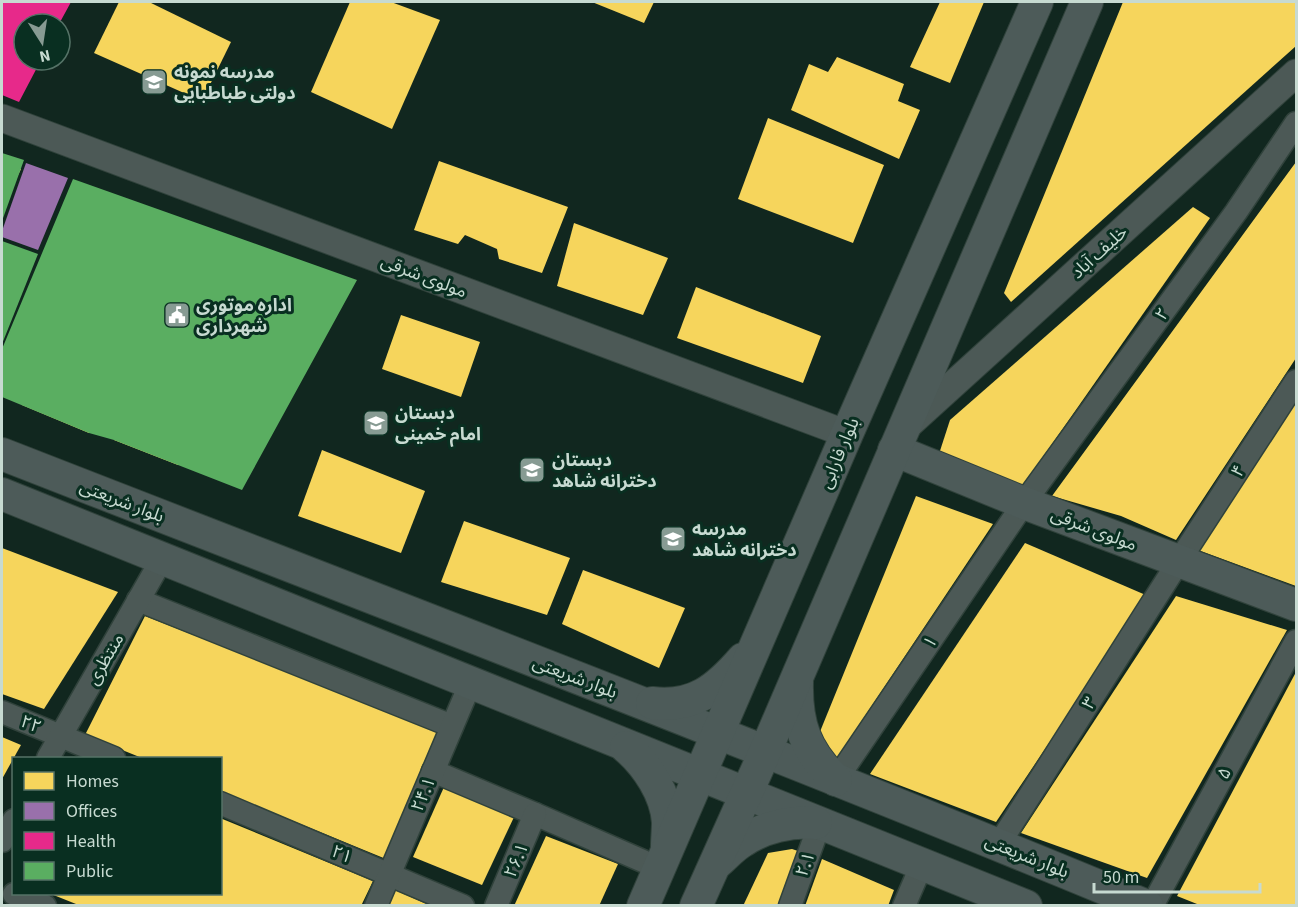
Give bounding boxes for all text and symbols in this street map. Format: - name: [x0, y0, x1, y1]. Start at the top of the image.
- north arrow: [12, 12, 72, 72]
- text: N: [37, 44, 52, 68]
- place label: مدرسه نمونه دولتی طباطبایی: [174, 60, 296, 106]
- school or university icon: مدرسه نمونه دولتی طباطبایی: [139, 67, 169, 97]
- street label: خلیف آباد: [1065, 220, 1133, 285]
- street label: مولوی شرقی: [377, 249, 471, 304]
- place label: اداره موتوری شهرداری: [196, 293, 292, 339]
- public building icon: اداره موتوری شهرداری: [162, 300, 192, 330]
- street label: ۲: [1149, 303, 1176, 326]
- place label: دبستان امام خمینی: [395, 401, 481, 447]
- school or university icon: دبستان امام خمینی: [361, 408, 391, 438]
- street label: بلوار فارابی: [813, 414, 866, 493]
- place label: دبستان دخترانه شاهد: [552, 448, 657, 494]
- school or university icon: دبستان دخترانه شاهد: [517, 455, 547, 485]
- street label: ۴: [1225, 460, 1252, 482]
- street label: بلوار شریعتی: [76, 474, 168, 529]
- street label: مولوی شرقی: [1047, 502, 1141, 557]
- place label: مدرسه دخترانه شاهد: [692, 517, 797, 563]
- school or university icon: مدرسه دخترانه شاهد: [658, 524, 688, 554]
- street label: منتظری: [81, 629, 130, 690]
- street label: ۱: [917, 631, 944, 654]
- street label: بلوار شریعتی: [529, 650, 621, 705]
- street label: ۳: [1076, 692, 1103, 714]
- street label: ۲۲: [17, 709, 45, 740]
- legend: [12, 757, 222, 895]
- street label: ۵: [1211, 763, 1238, 784]
- text: Homes: [66, 769, 119, 794]
- street label: ۲۴.۱: [405, 773, 442, 815]
- text: Offices: [66, 799, 117, 824]
- street label: بلوار شریعتی: [981, 828, 1073, 885]
- text: Health: [66, 829, 116, 854]
- street label: ۲۱: [327, 839, 356, 870]
- street label: ۲۶.۱: [498, 839, 535, 881]
- street label: ۲.۱: [789, 848, 822, 880]
- scale bar: [1094, 856, 1260, 894]
- text: Public: [66, 859, 113, 884]
- text: 50 m: [1103, 865, 1139, 890]

